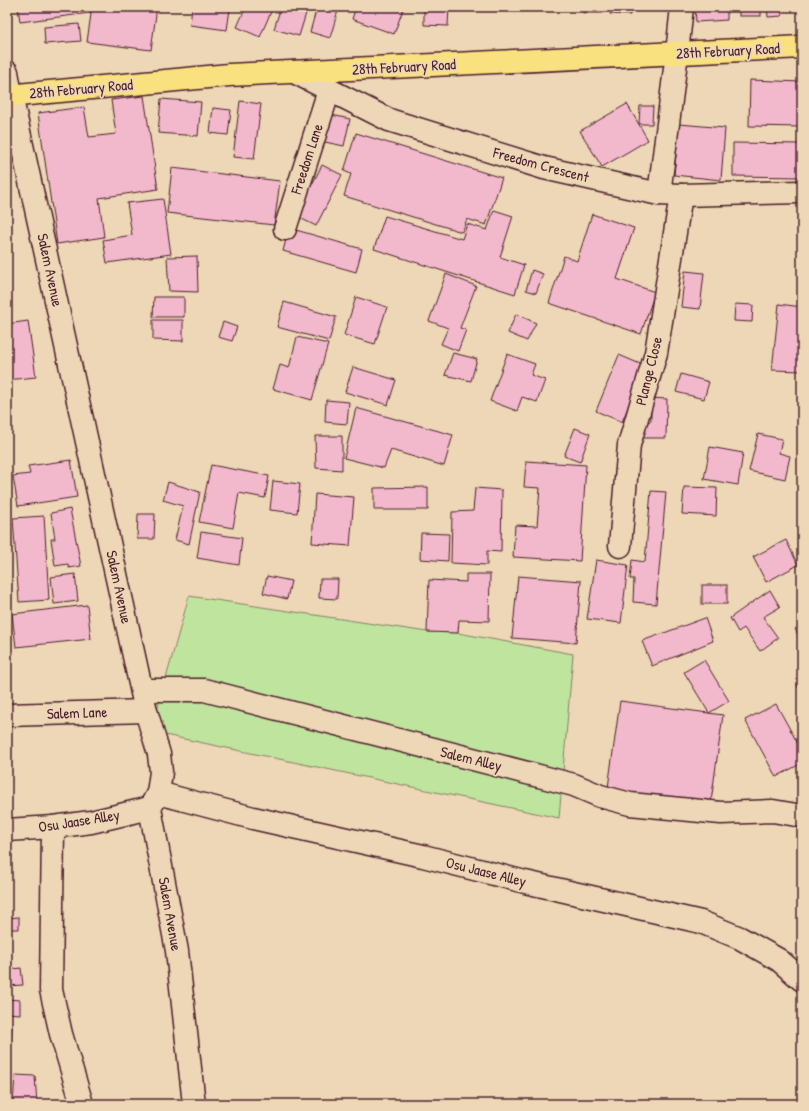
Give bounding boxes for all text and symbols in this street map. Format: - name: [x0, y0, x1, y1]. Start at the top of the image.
- street label: 28th February Road: [675, 37, 781, 64]
- street label: 28th February Road: [351, 53, 457, 80]
- street label: 28th February Road: [28, 73, 134, 103]
- street label: Freedom Lane: [285, 121, 328, 198]
- street label: Freedom Crescent: [490, 141, 592, 188]
- street label: Salem Avenue: [32, 231, 69, 309]
- street label: Plange Close: [630, 334, 667, 407]
- street label: Salem Avenue: [101, 548, 138, 626]
- street label: Salem Lane: [46, 701, 108, 724]
- street label: Salem Alley: [438, 741, 504, 776]
- street label: Osu Jaase Alley: [37, 804, 121, 837]
- street label: Osu Jaase Alley: [444, 851, 529, 892]
- street label: Salem Avenue: [154, 875, 187, 952]

